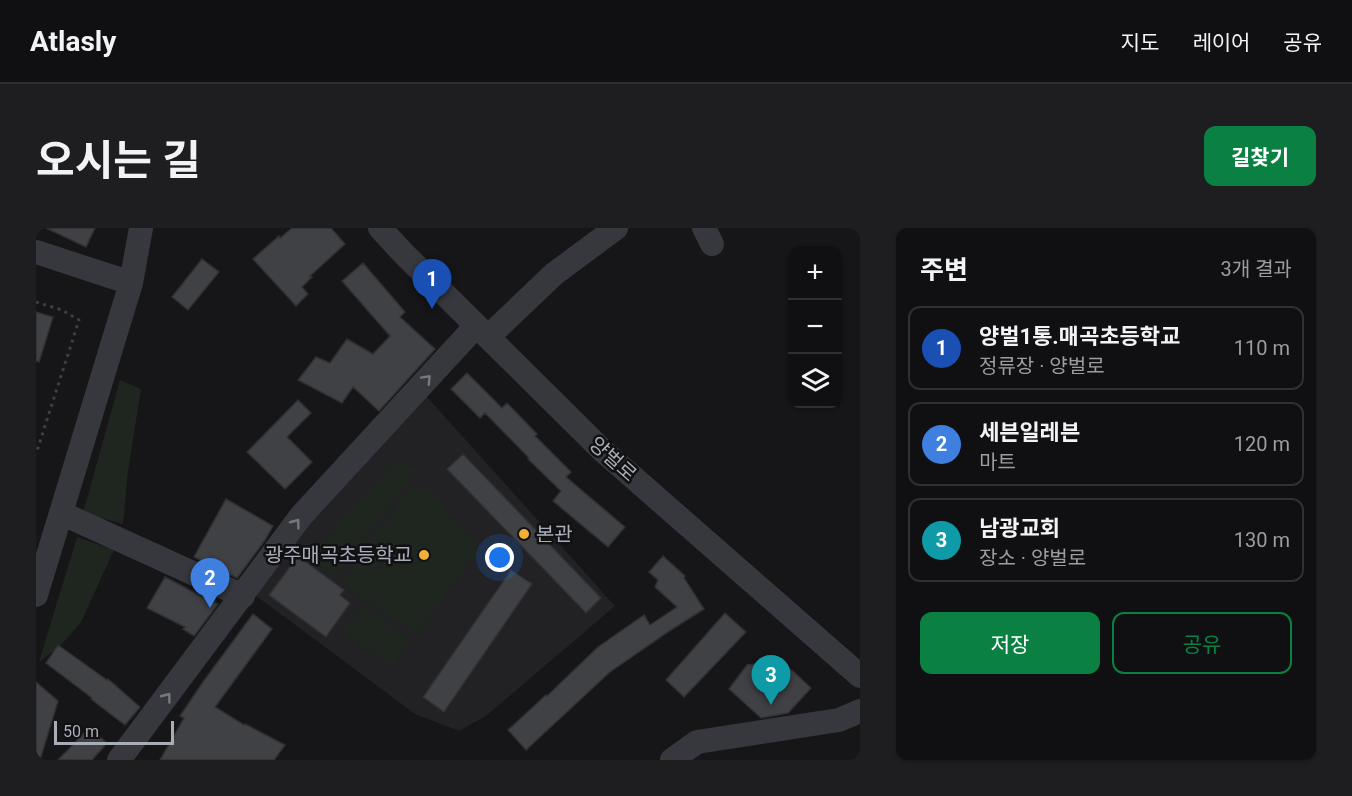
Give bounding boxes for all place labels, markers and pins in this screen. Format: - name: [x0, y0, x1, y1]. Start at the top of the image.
- pin: 1: [412, 260, 452, 309]
- place label: 본관: [536, 522, 573, 546]
- marker: 본관: [517, 527, 531, 541]
- place label: 광주매곡초등학교: [265, 543, 412, 567]
- marker: 광주매곡초등학교: [417, 548, 431, 562]
- pin: 2: [190, 558, 230, 608]
- pin: 3: [752, 656, 790, 705]

